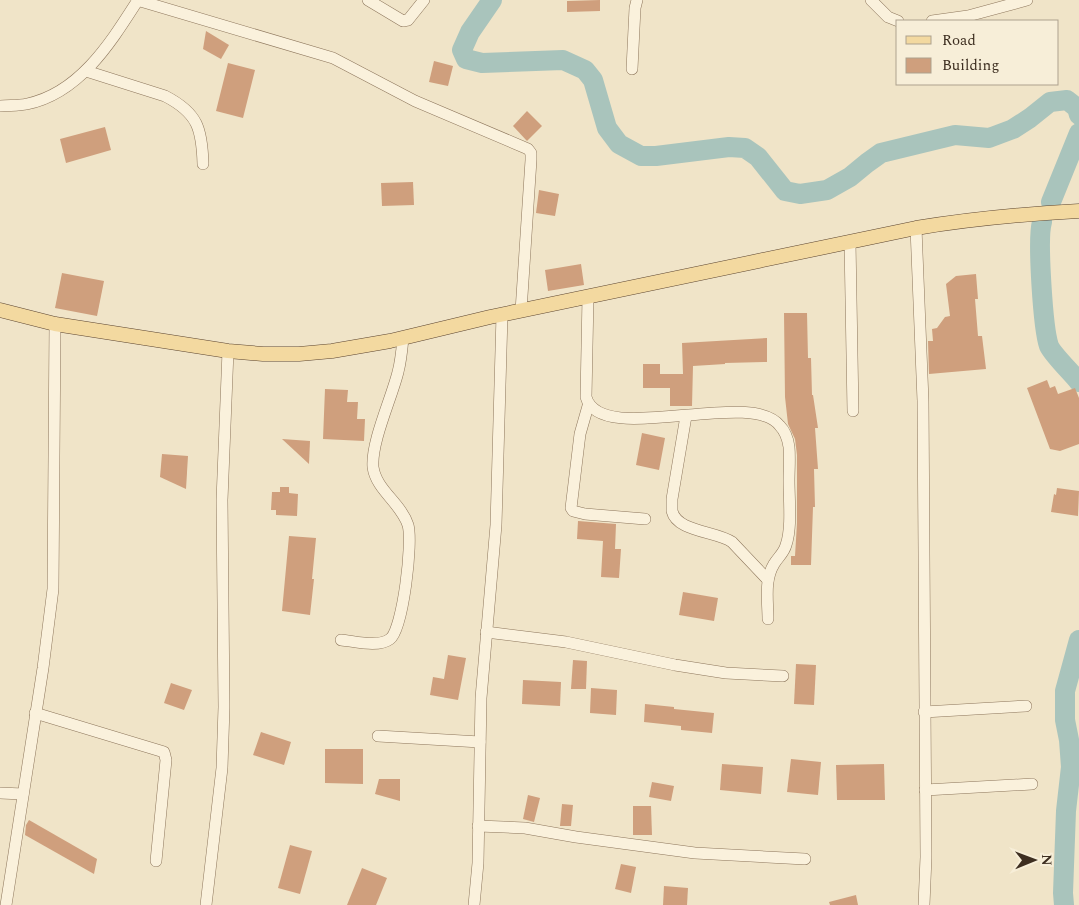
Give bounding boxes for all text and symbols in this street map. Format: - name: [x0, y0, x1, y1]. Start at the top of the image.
- legend: [896, 20, 1059, 85]
- text: Road: [942, 29, 976, 52]
- text: Building: [942, 54, 999, 77]
- north arrow: [1009, 835, 1059, 885]
- text: N: [1036, 854, 1057, 866]

